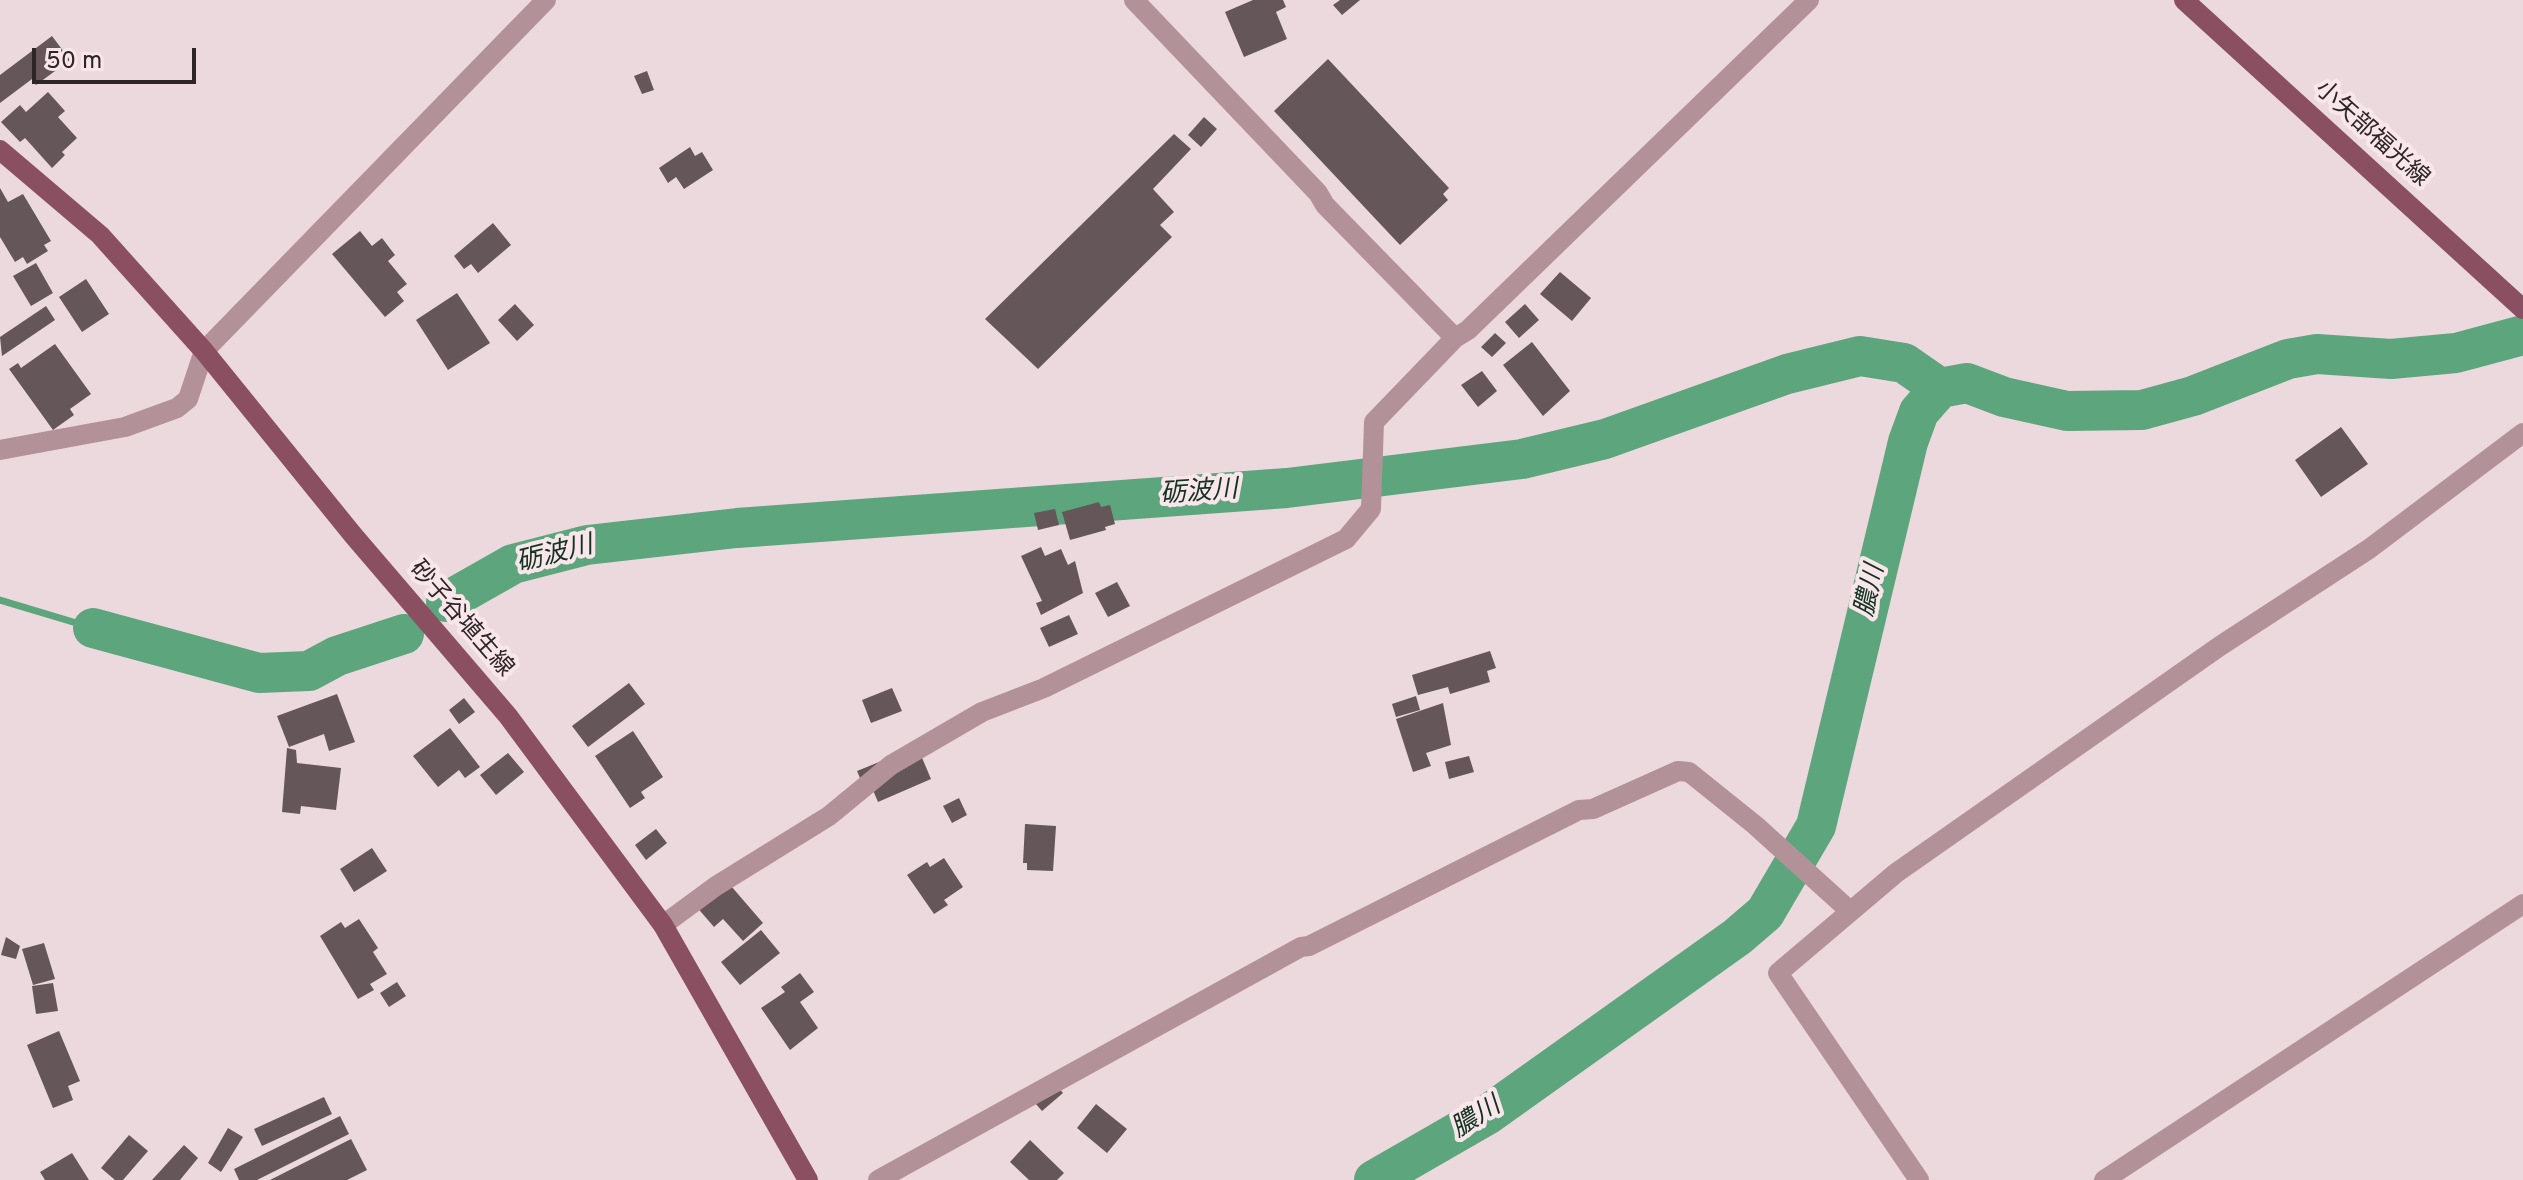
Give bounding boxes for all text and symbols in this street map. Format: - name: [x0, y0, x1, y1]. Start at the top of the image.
- scale bar: [36, 32, 200, 82]
- text: 50 m: [46, 47, 102, 77]
- street label: 小矢部福光線: [2308, 76, 2434, 194]
- water label: 砺波川: [1159, 476, 1239, 512]
- water label: 砺波川: [513, 531, 597, 581]
- street label: 砂子谷埴生線: [402, 556, 518, 684]
- water label: 膿川: [1851, 562, 1893, 620]
- water label: 膿川: [1447, 1092, 1507, 1146]

